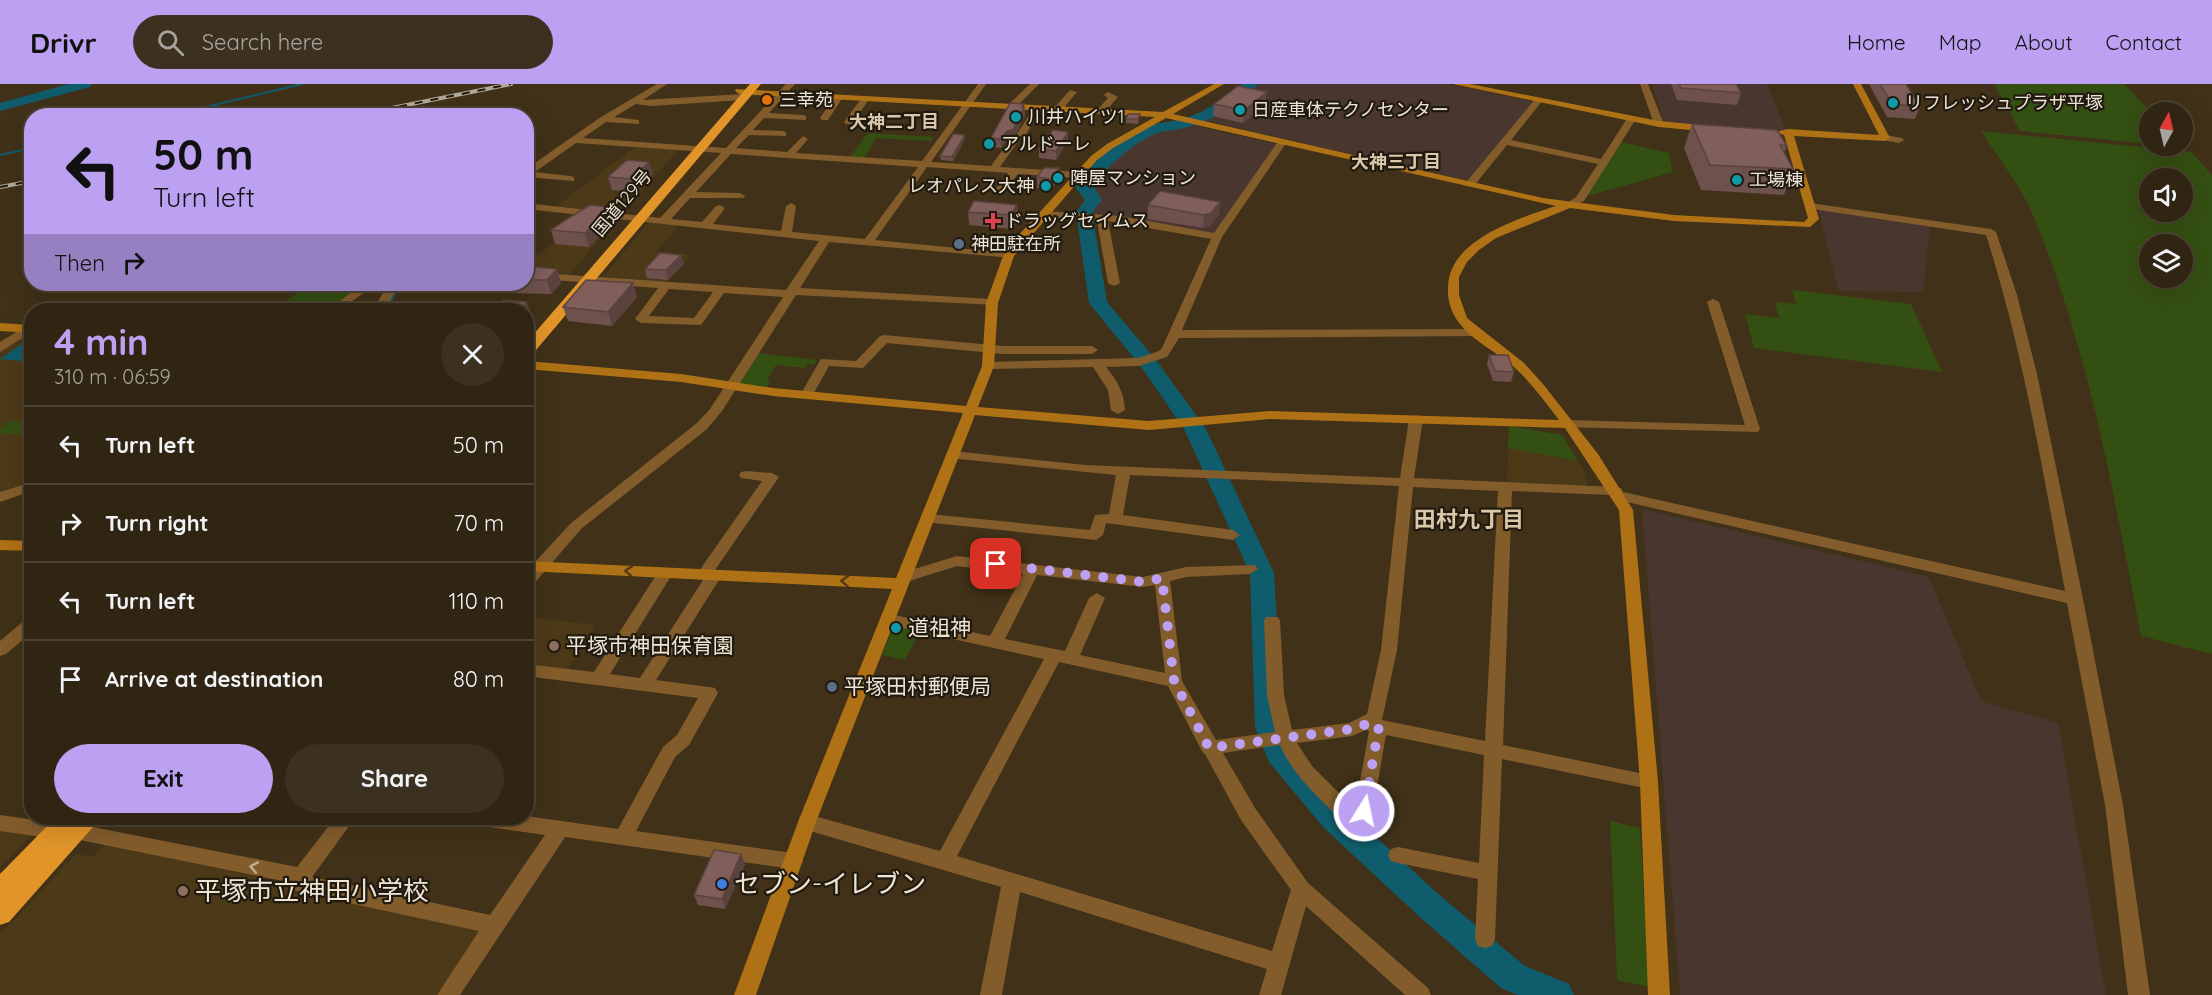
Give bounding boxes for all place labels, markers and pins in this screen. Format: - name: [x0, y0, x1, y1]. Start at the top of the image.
- place label: 三幸苑: [779, 88, 833, 111]
- place label: リフレッシュプラザ平塚: [1905, 91, 2103, 114]
- marker: 三幸苑: [760, 93, 774, 107]
- marker: リフレッシュプラザ平塚: [1886, 96, 1900, 110]
- place label: 日産車体テクノセンター: [1252, 98, 1449, 121]
- marker: 日産車体テクノセンター: [1233, 103, 1247, 117]
- place label: 川井ハイツ1: [1028, 105, 1124, 128]
- marker: 川井ハイツ1: [1009, 110, 1023, 124]
- place label: アルドーレ: [1001, 132, 1091, 155]
- marker: アルドーレ: [982, 137, 996, 151]
- place label: 陣屋マンション: [1070, 166, 1196, 189]
- place label: 工場棟: [1749, 168, 1803, 191]
- marker: 陣屋マンション: [1051, 171, 1065, 185]
- marker: 工場棟: [1730, 173, 1744, 187]
- place label: レオパレス大神: [908, 174, 1034, 197]
- marker: レオパレス大神: [1039, 179, 1053, 193]
- place label: ドラッグセイムス: [1005, 209, 1149, 232]
- marker: ドラッグセイムス: [986, 214, 1000, 228]
- place label: 神田駐在所: [971, 232, 1061, 255]
- marker: 神田駐在所: [952, 237, 966, 251]
- pin: [970, 538, 1021, 589]
- place label: 道祖神: [908, 614, 971, 640]
- marker: 道祖神: [889, 621, 903, 635]
- place label: 平塚市神田保育園: [566, 632, 734, 658]
- marker: 平塚市神田保育園: [547, 639, 561, 653]
- place label: 平塚田村郵便局: [844, 673, 991, 699]
- marker: 平塚田村郵便局: [825, 680, 839, 694]
- place label: セブン-イレブン: [734, 867, 926, 900]
- place label: 平塚市立神田小学校: [195, 874, 429, 907]
- marker: セブン-イレブン: [715, 877, 729, 891]
- marker: 平塚市立神田小学校: [176, 884, 190, 898]

